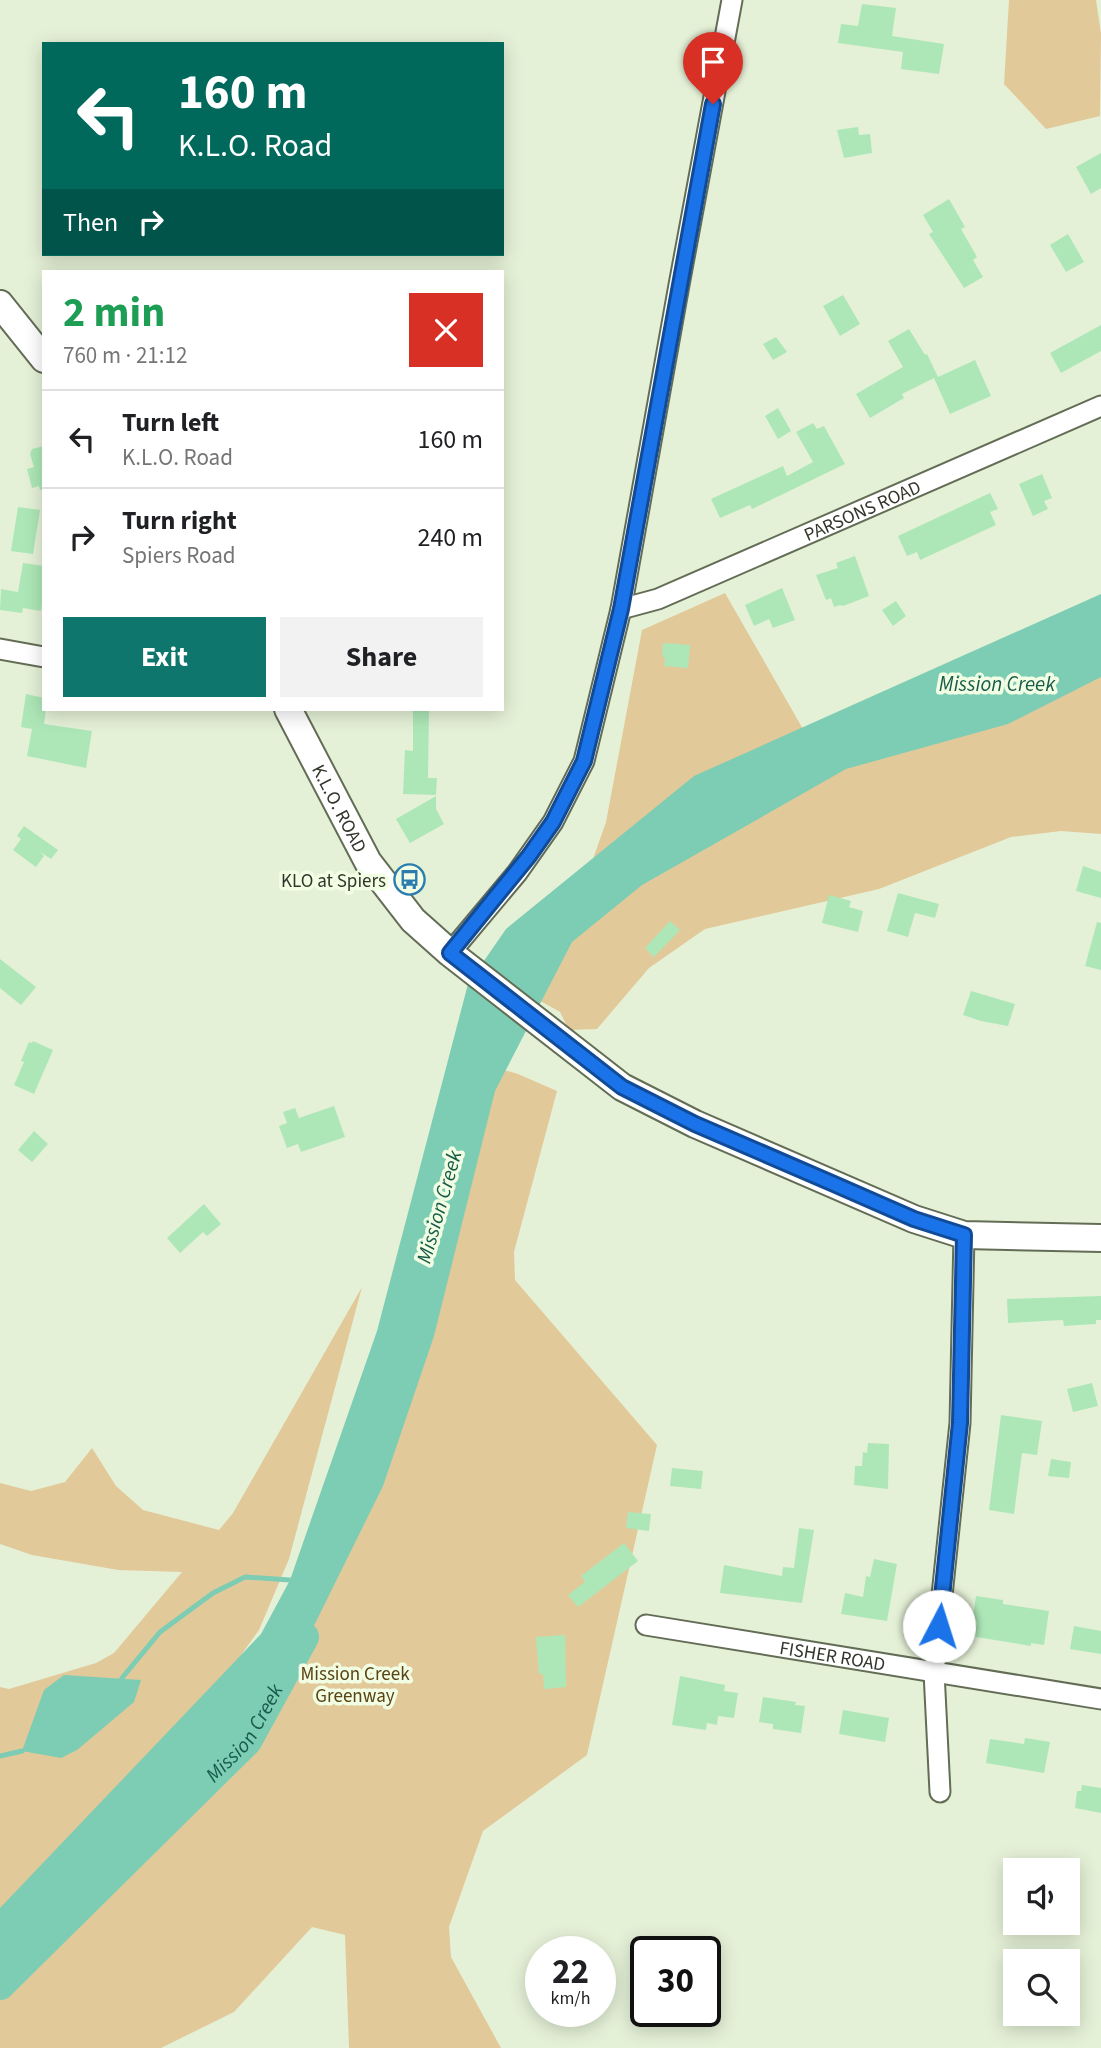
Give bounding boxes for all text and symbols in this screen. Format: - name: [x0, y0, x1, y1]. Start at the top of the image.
- pin: [683, 32, 743, 104]
- icon: arrive: [694, 43, 732, 81]
- text: 160 m: [178, 58, 307, 128]
- icon: left: [63, 70, 154, 161]
- text: K.L.O. Road: [178, 123, 332, 169]
- icon: right: [132, 203, 170, 241]
- text: Then: [63, 204, 118, 241]
- text: 2 min: [63, 283, 165, 343]
- button: close: [409, 293, 483, 367]
- text: 760 m · 21:12: [63, 339, 187, 372]
- text: Turn left: [122, 404, 219, 441]
- icon: left: [63, 420, 101, 458]
- text: 160 m: [417, 421, 483, 458]
- text: K.L.O. Road: [122, 441, 233, 474]
- street label: PARSONS ROAD: [800, 474, 925, 549]
- text: Turn right: [122, 502, 237, 539]
- icon: right: [63, 518, 101, 556]
- text: 240 m: [417, 519, 483, 556]
- text: Spiers Road: [122, 539, 236, 572]
- button: Exit: [63, 617, 266, 697]
- button: Share: [280, 617, 483, 697]
- water label: Mission Creek: [939, 669, 1056, 699]
- street label: K.L.O. ROAD: [304, 760, 373, 858]
- bus stop icon: KLO at Spiers: [392, 863, 426, 897]
- place label: KLO at Spiers: [281, 868, 386, 895]
- water label: Mission Creek: [409, 1146, 470, 1267]
- position arrow: [902, 1589, 976, 1663]
- street label: FISHER ROAD: [777, 1635, 887, 1679]
- park label: Mission Creek Greenway: [300, 1661, 410, 1710]
- water label: Mission Creek: [198, 1678, 291, 1789]
- map controls: [1003, 1858, 1080, 2026]
- button: sound: [1003, 1858, 1080, 1935]
- speed limit sign: 30: [630, 1936, 721, 2027]
- text: 22: [552, 1947, 589, 1997]
- button: search: [1003, 1949, 1080, 2026]
- text: km/h: [551, 1986, 590, 2011]

